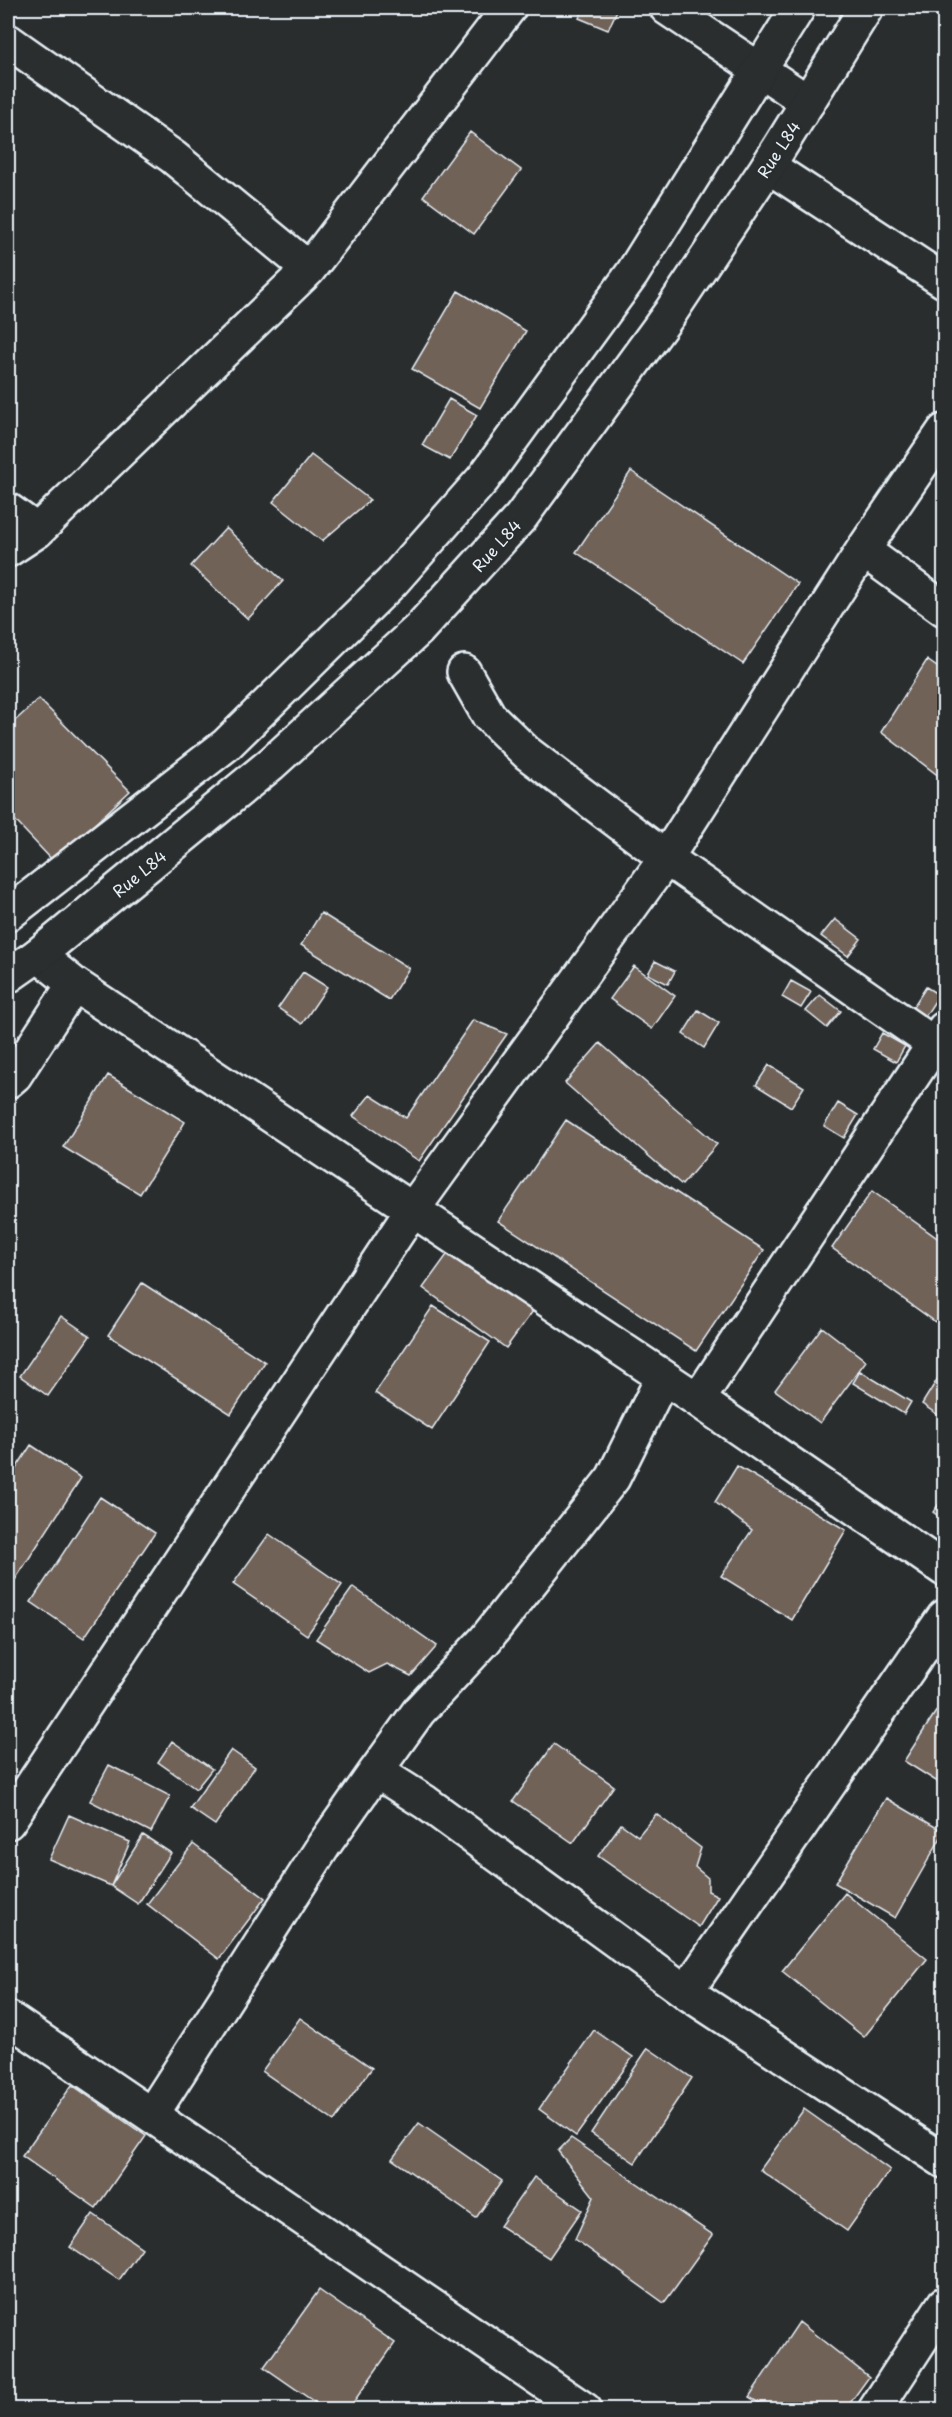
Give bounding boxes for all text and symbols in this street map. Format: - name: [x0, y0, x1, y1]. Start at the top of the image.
- street label: Rue L84: [751, 116, 805, 182]
- street label: Rue L84: [466, 513, 526, 577]
- street label: Rue L84: [107, 844, 171, 902]

